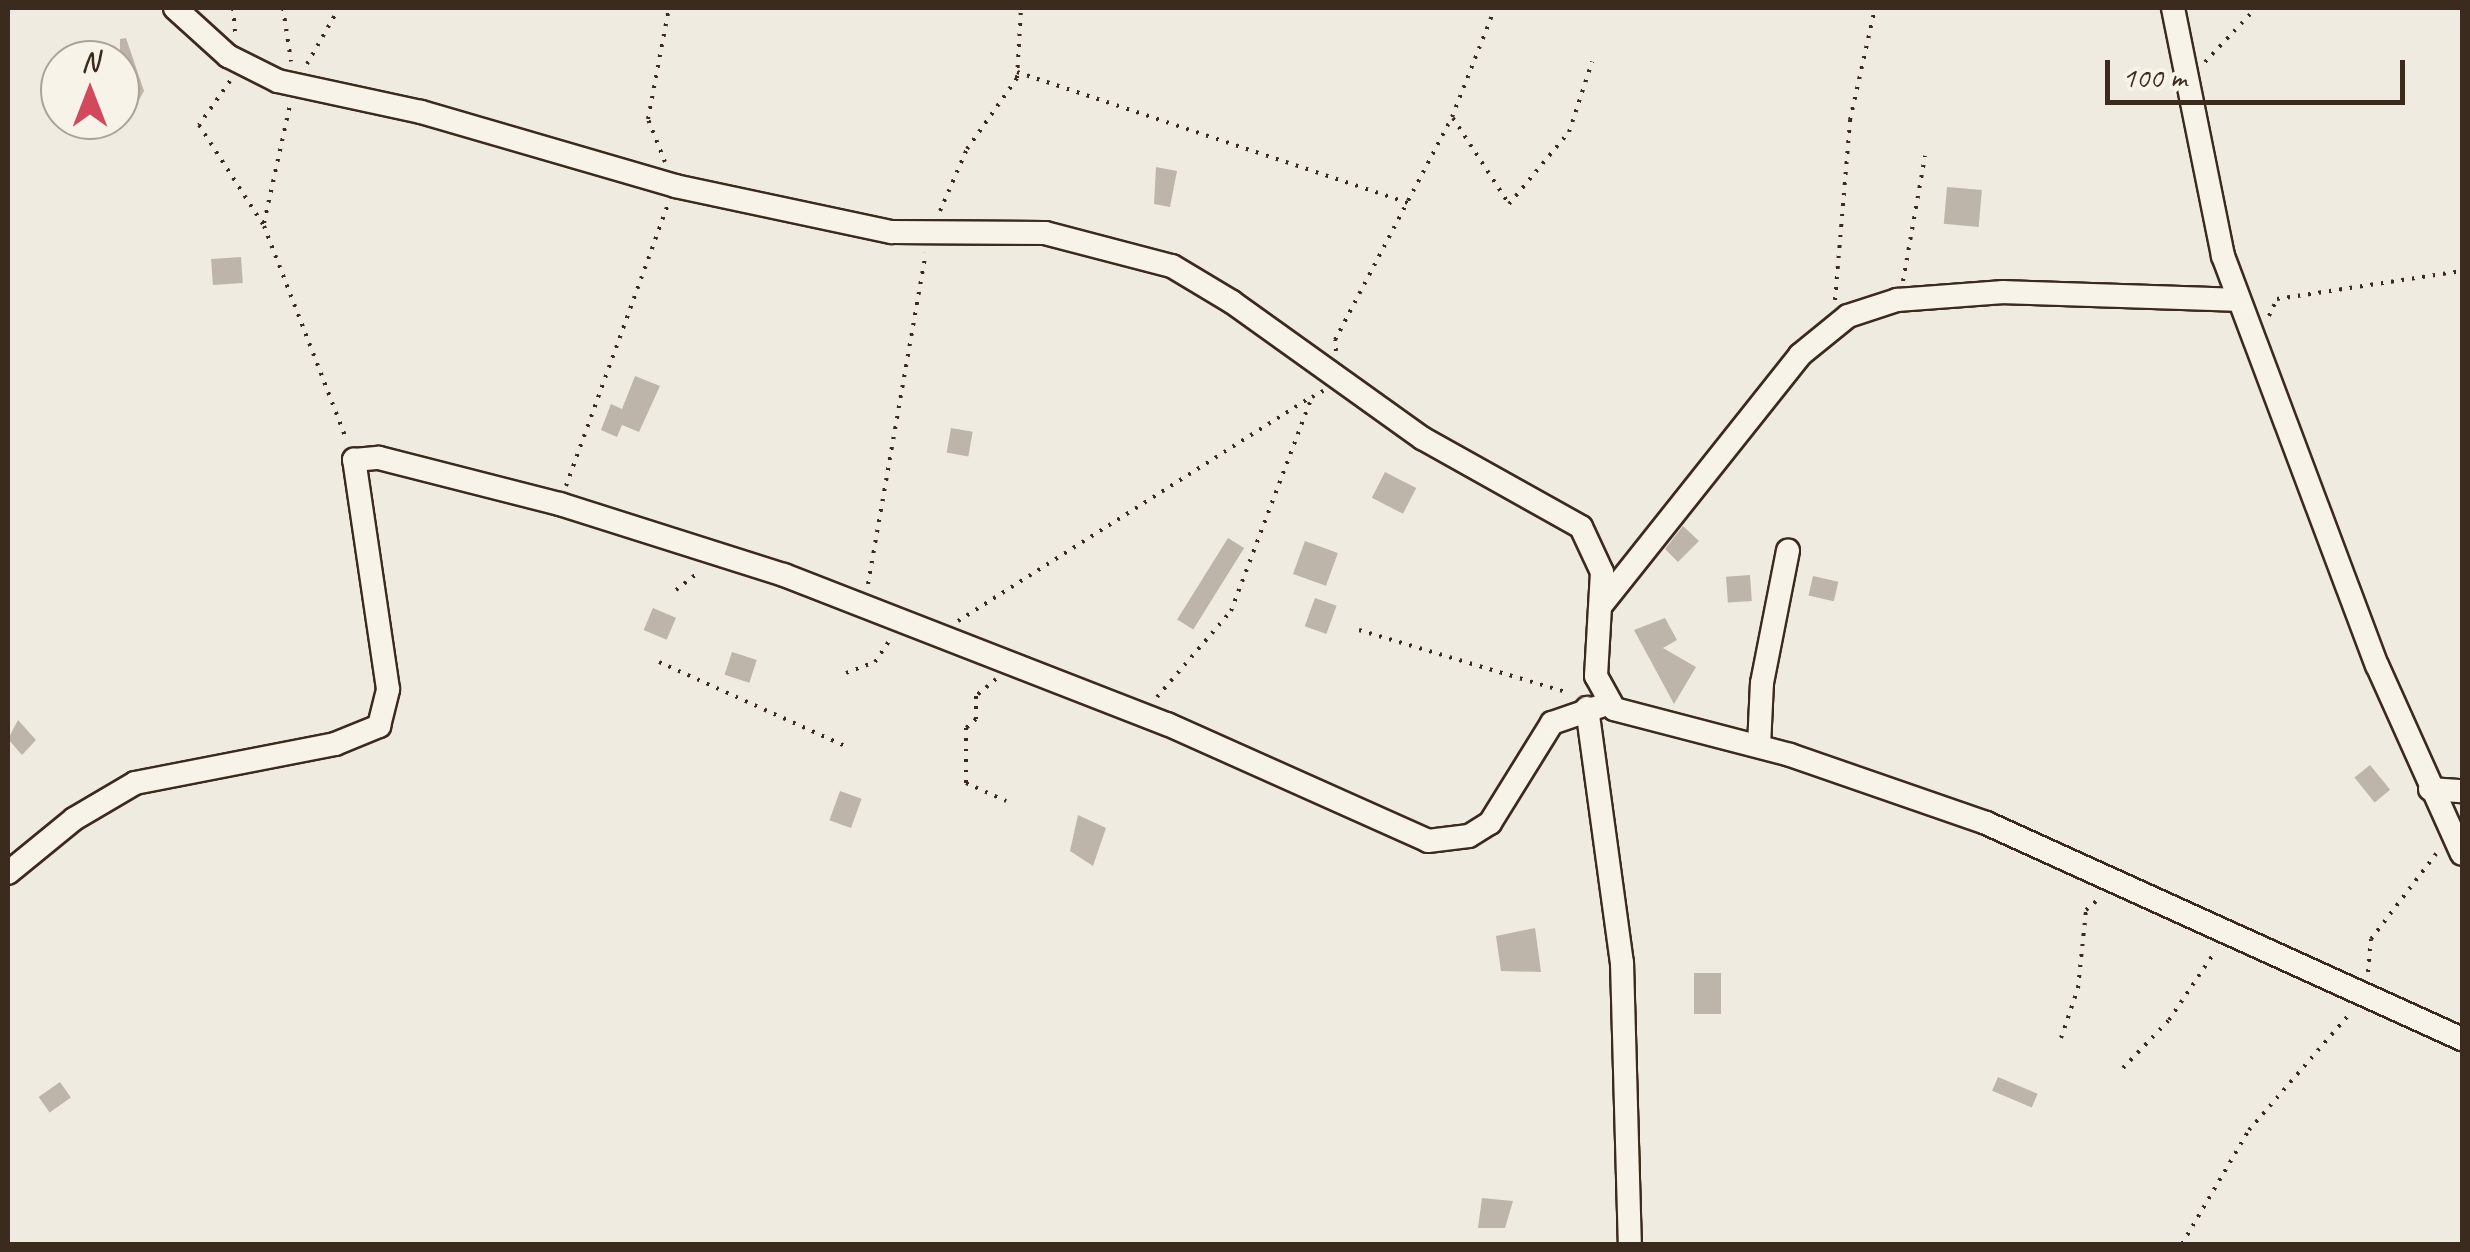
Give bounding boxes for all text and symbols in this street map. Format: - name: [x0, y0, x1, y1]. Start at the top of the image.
- north arrow: [40, 40, 140, 140]
- scale bar: [2110, 40, 2410, 102]
- text: N: [81, 44, 99, 79]
- text: 100 m: [2122, 58, 2187, 96]

